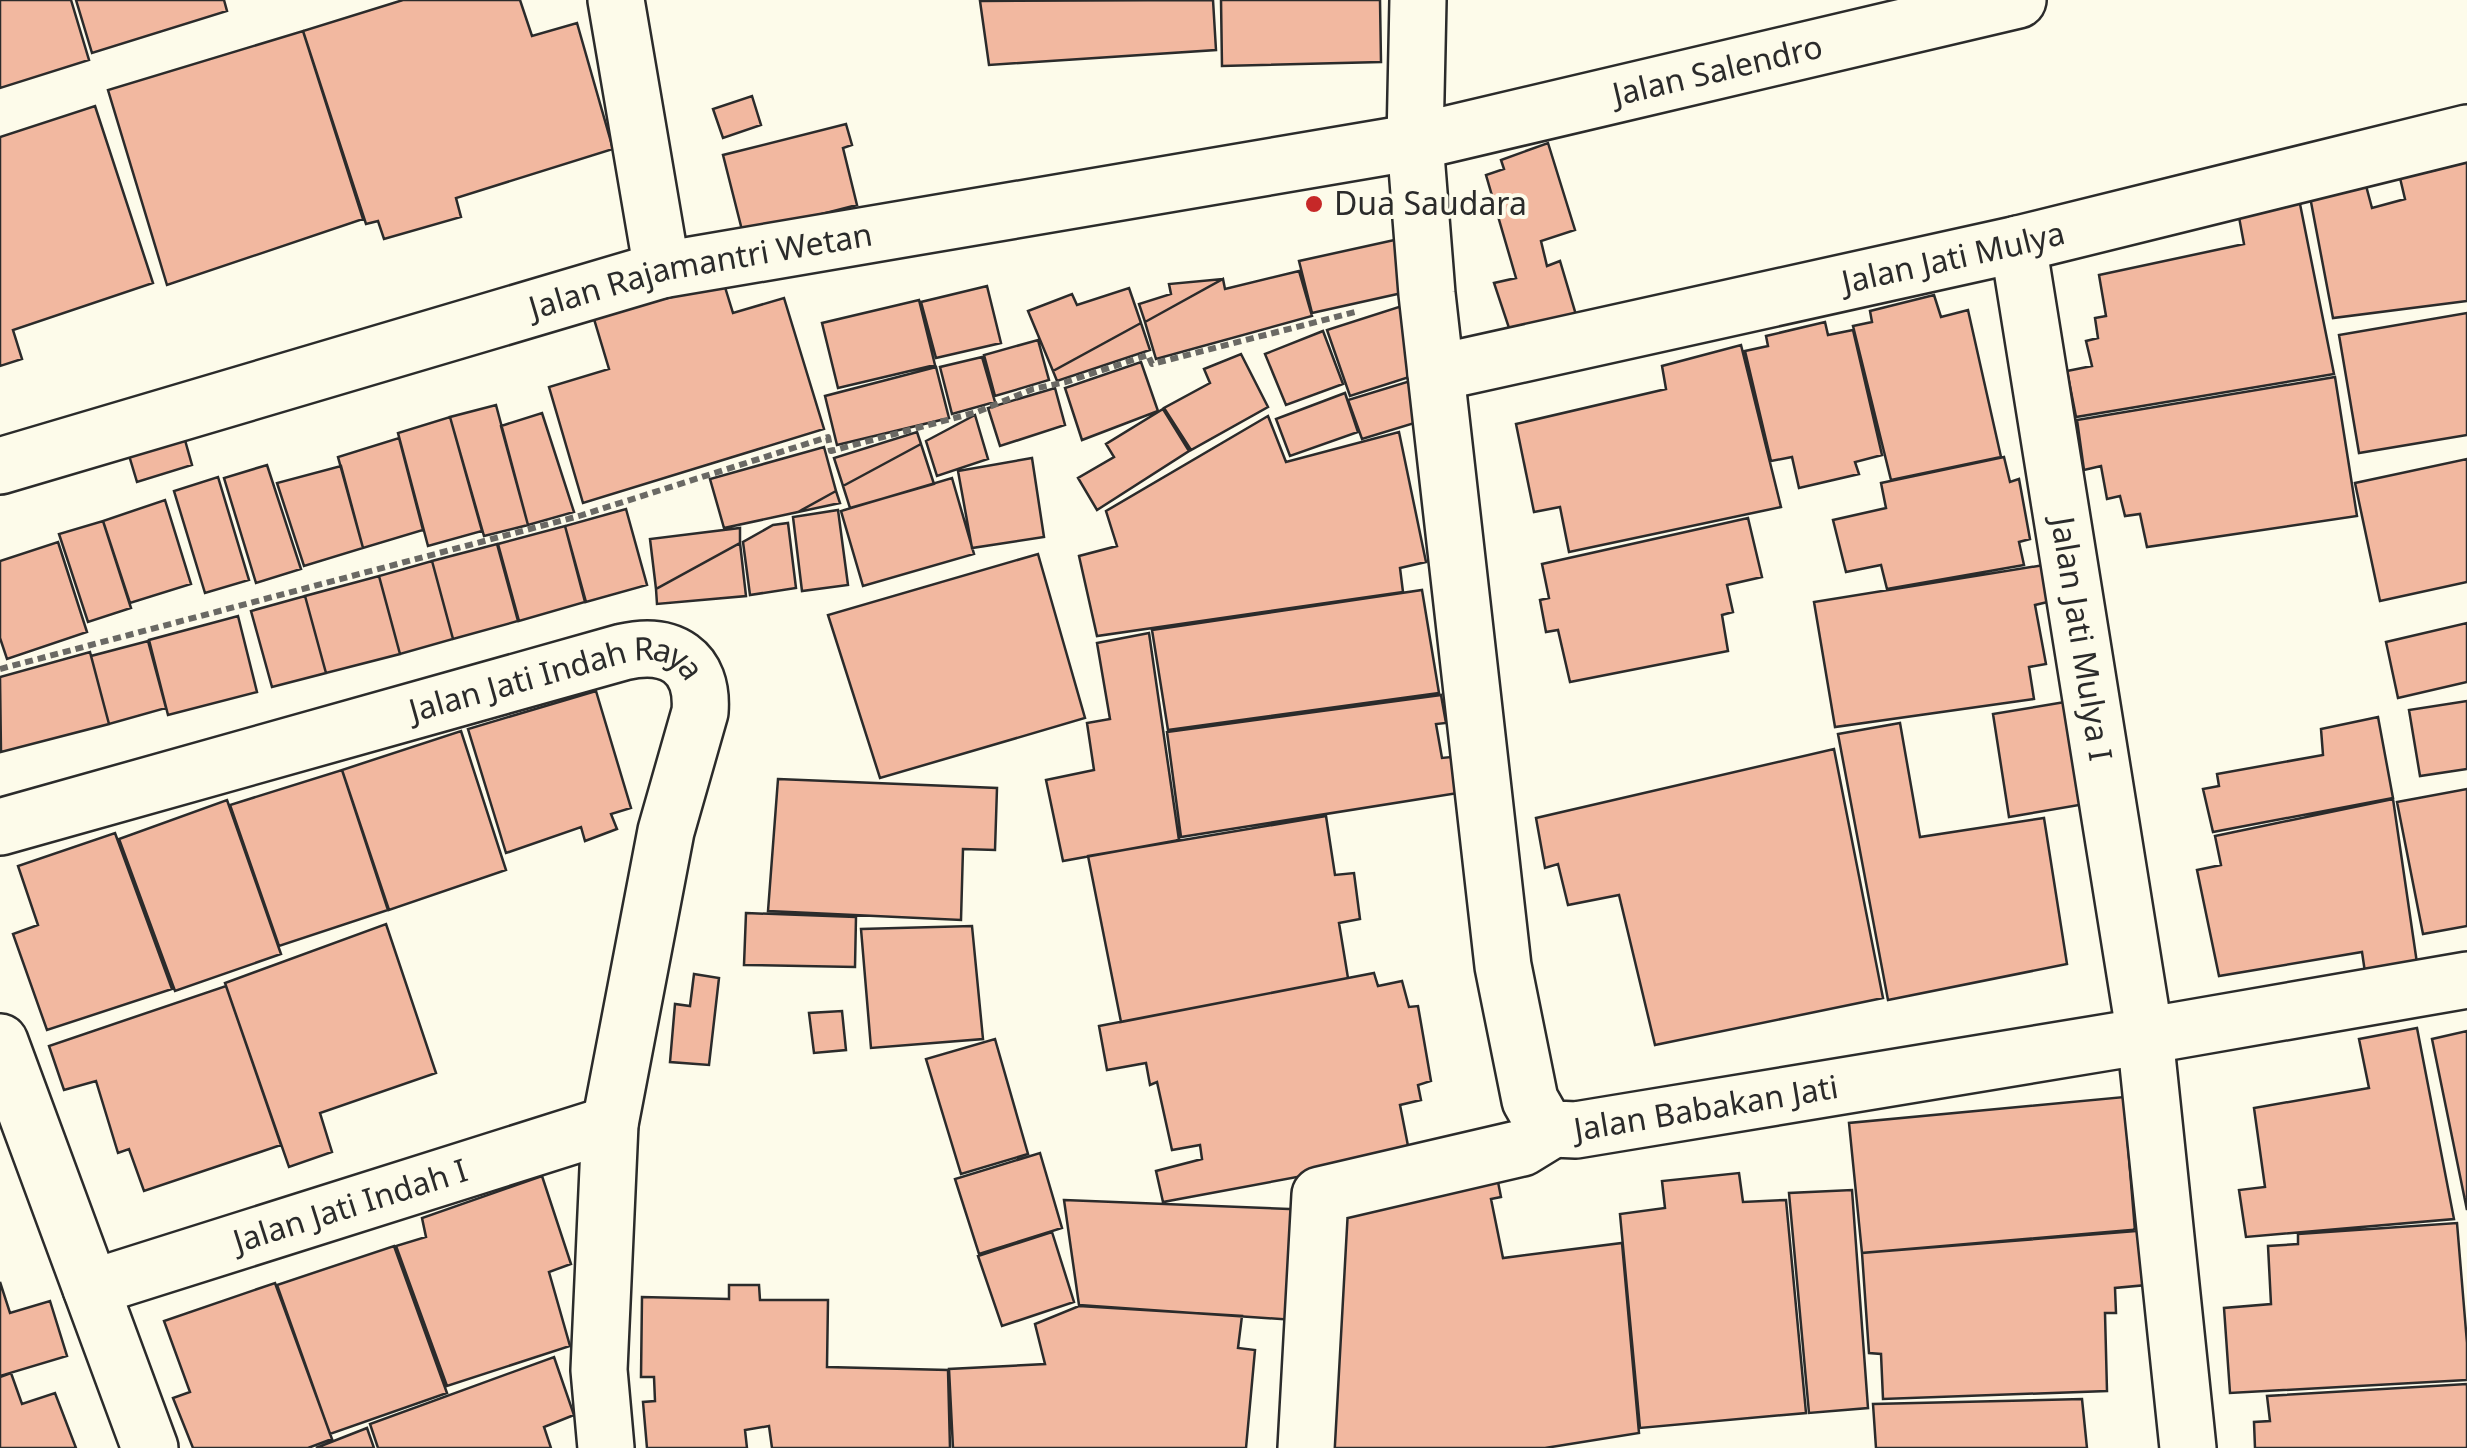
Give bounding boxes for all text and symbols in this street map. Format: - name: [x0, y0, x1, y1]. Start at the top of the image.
- street label: Jalan Salendro: [1605, 24, 1826, 115]
- place label: Dua Saudara: [1334, 181, 1527, 224]
- marker: Dua Saudara: [1303, 193, 1325, 215]
- street label: Jalan Jati Mulya: [1835, 210, 2069, 303]
- street label: Jalan Rajamantri Wetan: [521, 212, 875, 329]
- street label: Jalan Jati Mulya I: [2042, 511, 2124, 764]
- street label: Jalan Jati Indah Raya: [401, 626, 715, 732]
- street label: Jalan Babakan Jati: [1567, 1064, 1841, 1151]
- street label: Jalan Jati Indah I: [225, 1147, 472, 1263]

